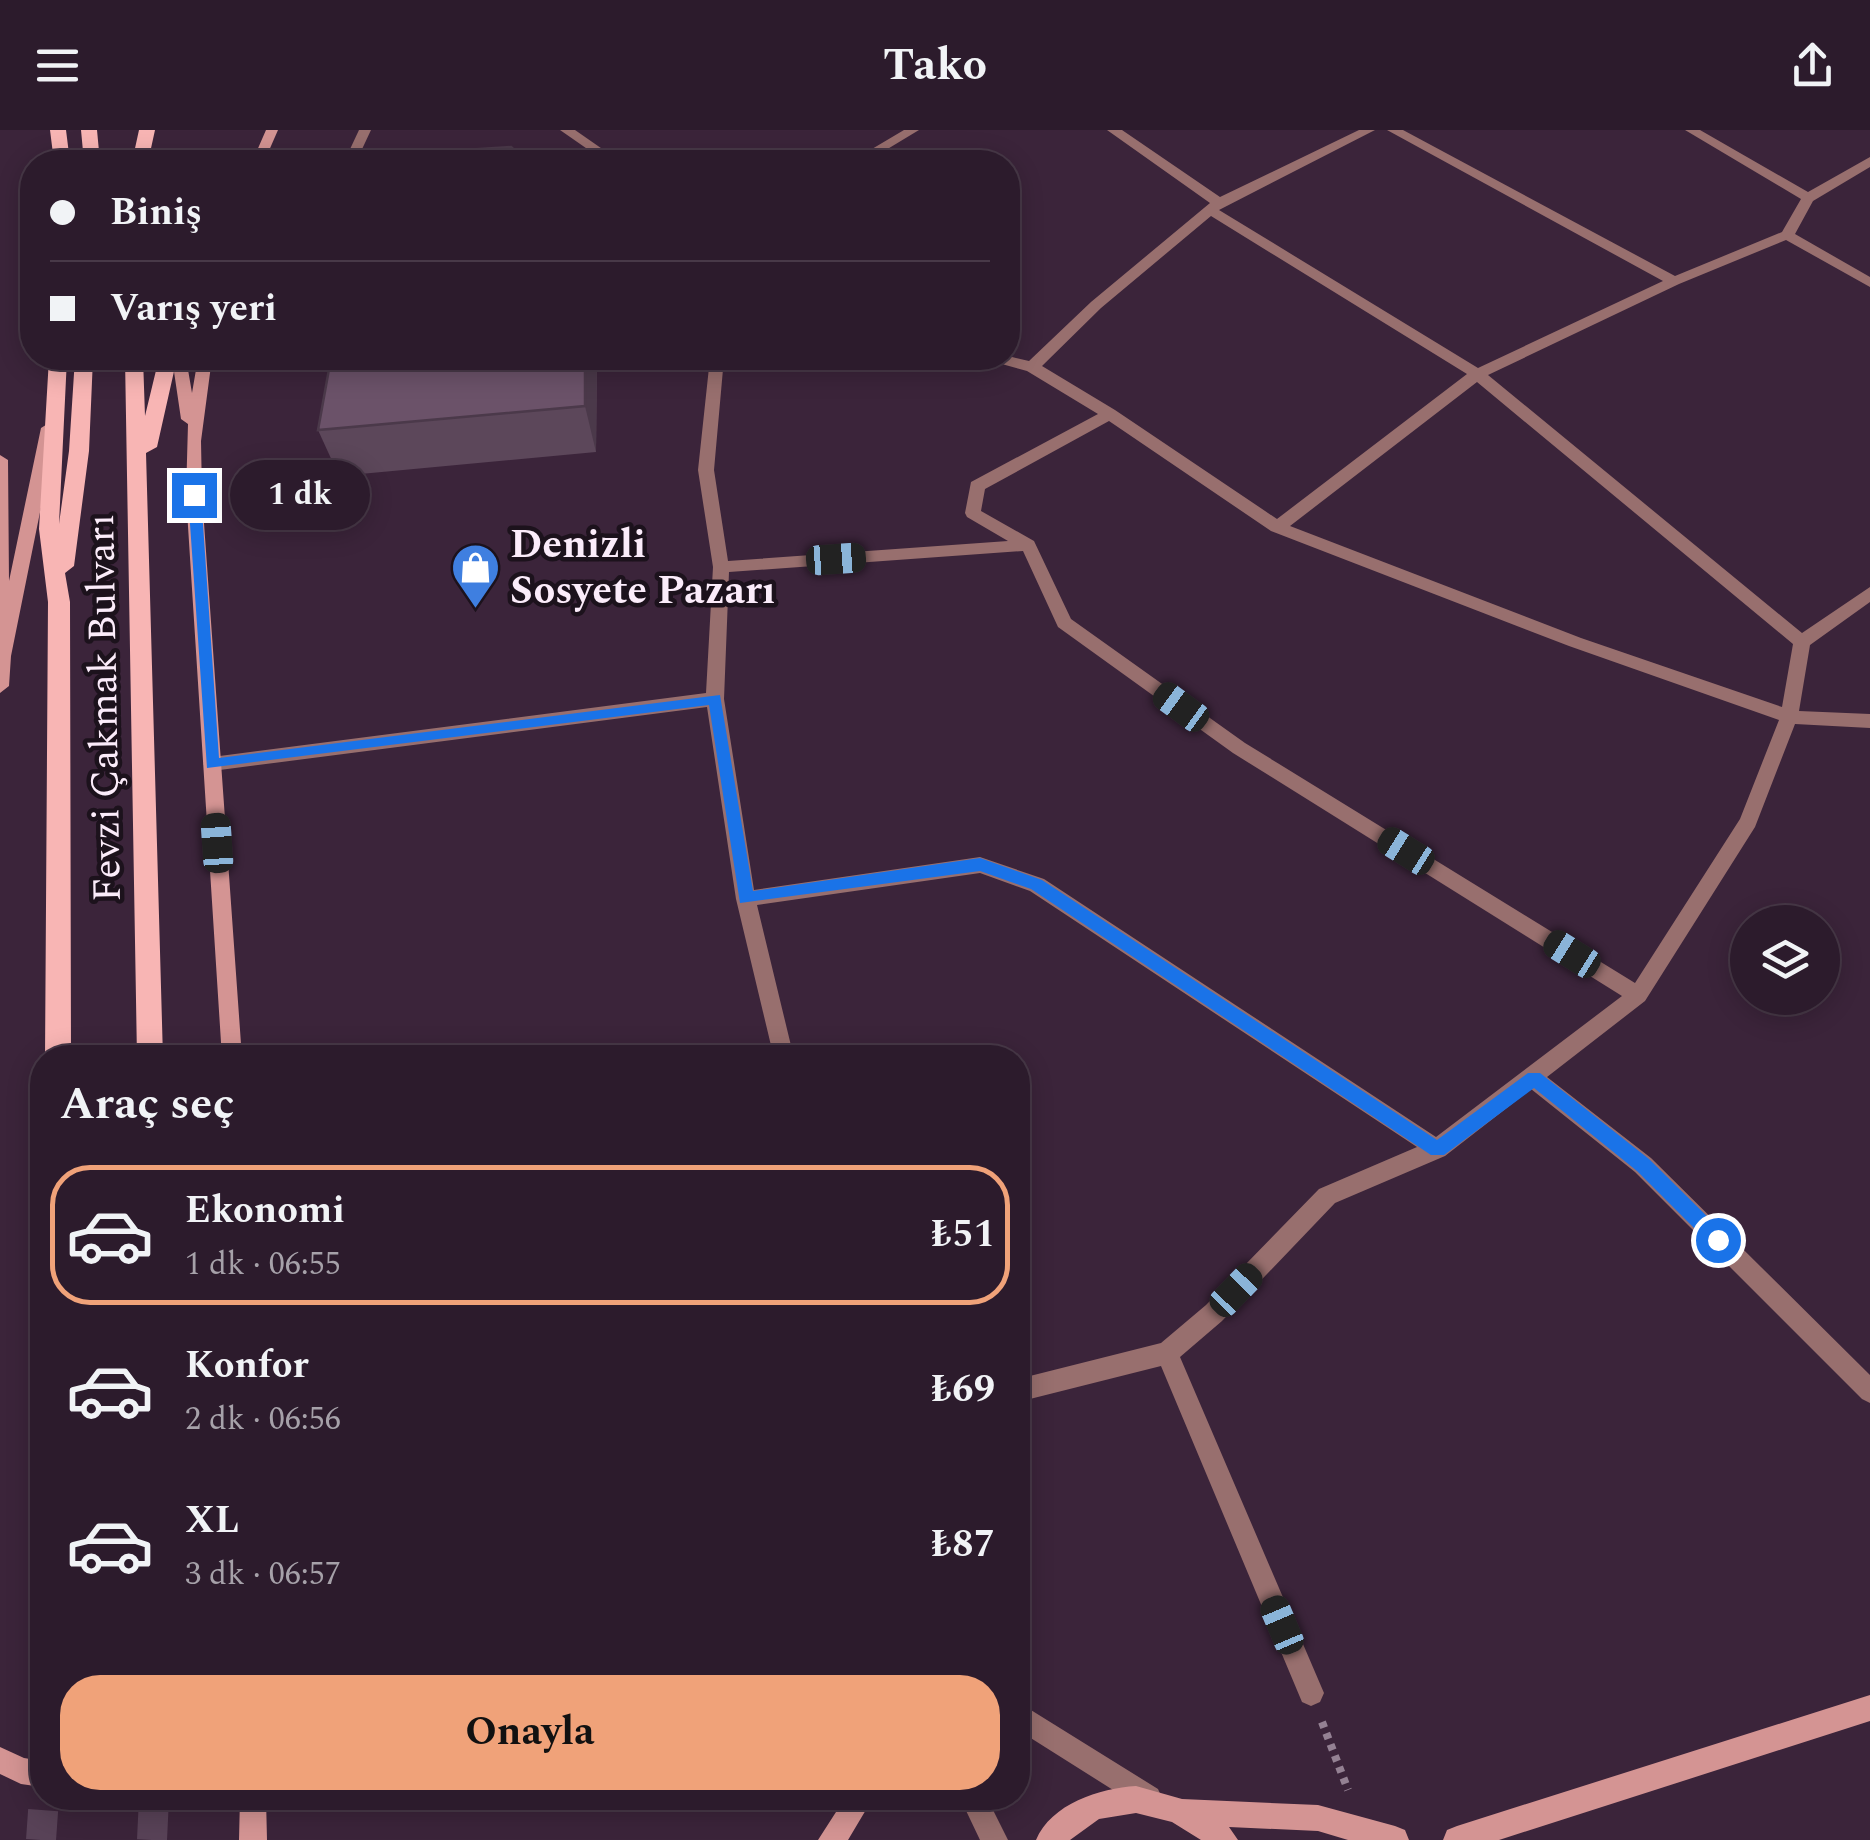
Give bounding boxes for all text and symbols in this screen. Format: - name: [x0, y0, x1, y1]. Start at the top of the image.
- text: Tako: [883, 31, 987, 100]
- icon: menu: [30, 38, 85, 93]
- icon: share: [1785, 38, 1840, 93]
- text: Biniş: [110, 184, 202, 242]
- text: Varış yeri: [110, 280, 277, 338]
- callout: 1 dk: [229, 460, 369, 530]
- text: 1 dk: [268, 470, 332, 519]
- route end: [172, 473, 217, 518]
- street label: Fevzi Çakmak Bulvarı: [71, 513, 139, 903]
- place label: Denizli Sosyete Pazarı: [510, 515, 775, 622]
- shop icon: Denizli Sosyete Pazarı: [449, 542, 501, 610]
- car: [805, 542, 867, 576]
- car: [1148, 677, 1214, 737]
- car: [200, 812, 234, 874]
- car: [1373, 822, 1439, 880]
- map controls: [1730, 905, 1840, 1015]
- button: layers: [1730, 905, 1840, 1015]
- car: [1539, 925, 1605, 983]
- text: Araç seç: [60, 1070, 235, 1139]
- text: Ekonomi: [185, 1182, 345, 1240]
- icon: car: [65, 1190, 155, 1280]
- text: ₺51: [931, 1206, 995, 1264]
- route start: [1696, 1218, 1741, 1263]
- text: 1 dk · 06:55: [185, 1240, 341, 1289]
- car: [1204, 1258, 1268, 1322]
- text: Konfor: [185, 1337, 309, 1395]
- icon: car: [65, 1345, 155, 1435]
- text: ₺69: [931, 1361, 995, 1419]
- text: 2 dk · 06:56: [185, 1395, 341, 1444]
- text: XL: [185, 1492, 239, 1550]
- icon: car: [65, 1500, 155, 1590]
- text: ₺87: [931, 1516, 995, 1574]
- text: 3 dk · 06:57: [185, 1550, 341, 1599]
- car: [1256, 1592, 1308, 1658]
- button: Onayla: [60, 1675, 1000, 1790]

